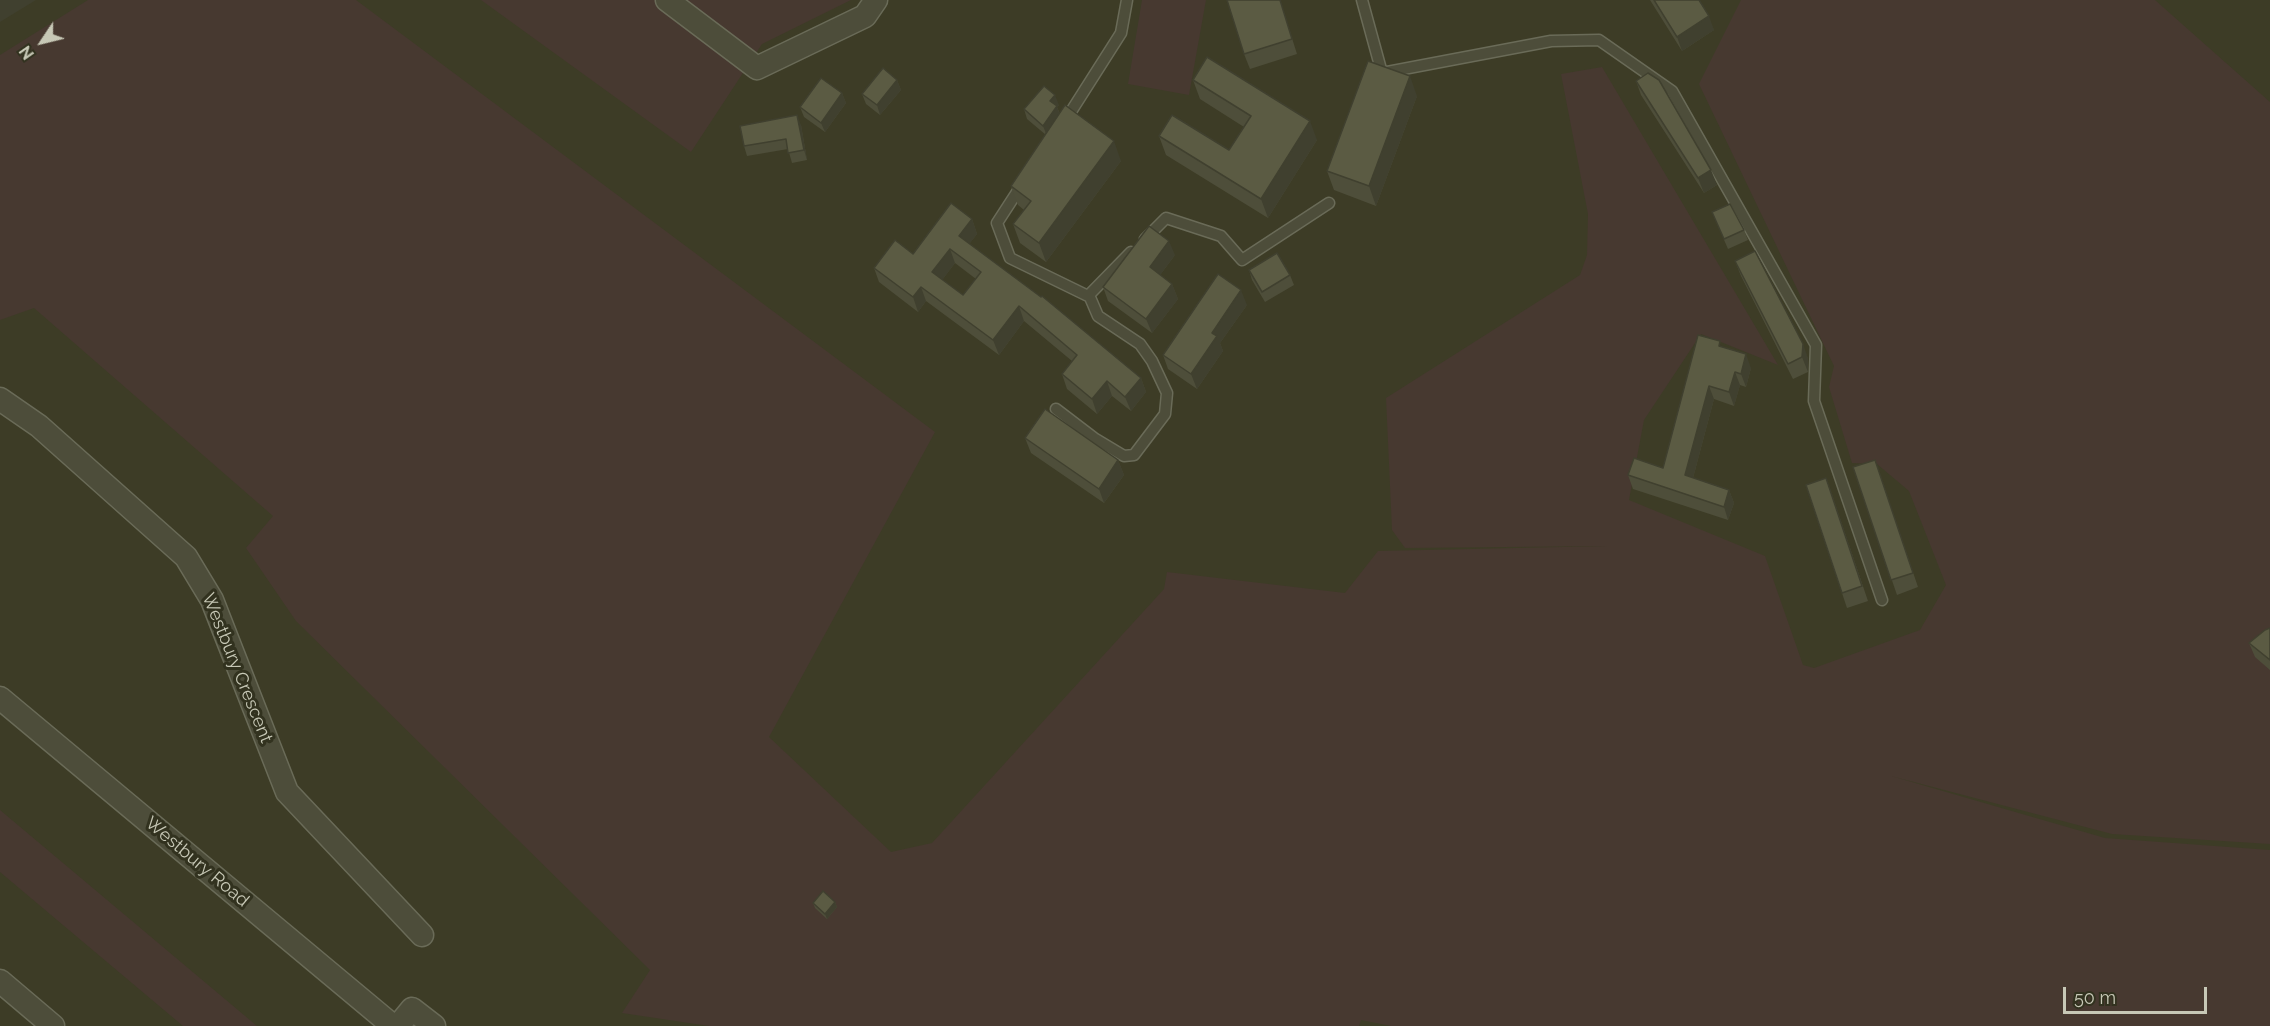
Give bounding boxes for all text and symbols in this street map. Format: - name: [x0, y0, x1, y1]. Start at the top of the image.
- north arrow: [12, 12, 72, 72]
- text: N: [16, 42, 38, 63]
- street label: Westbury Crescent: [197, 590, 277, 746]
- street label: Westbury Road: [141, 812, 253, 912]
- scale bar: [2066, 975, 2210, 1013]
- text: 50 m: [2074, 987, 2116, 1008]

